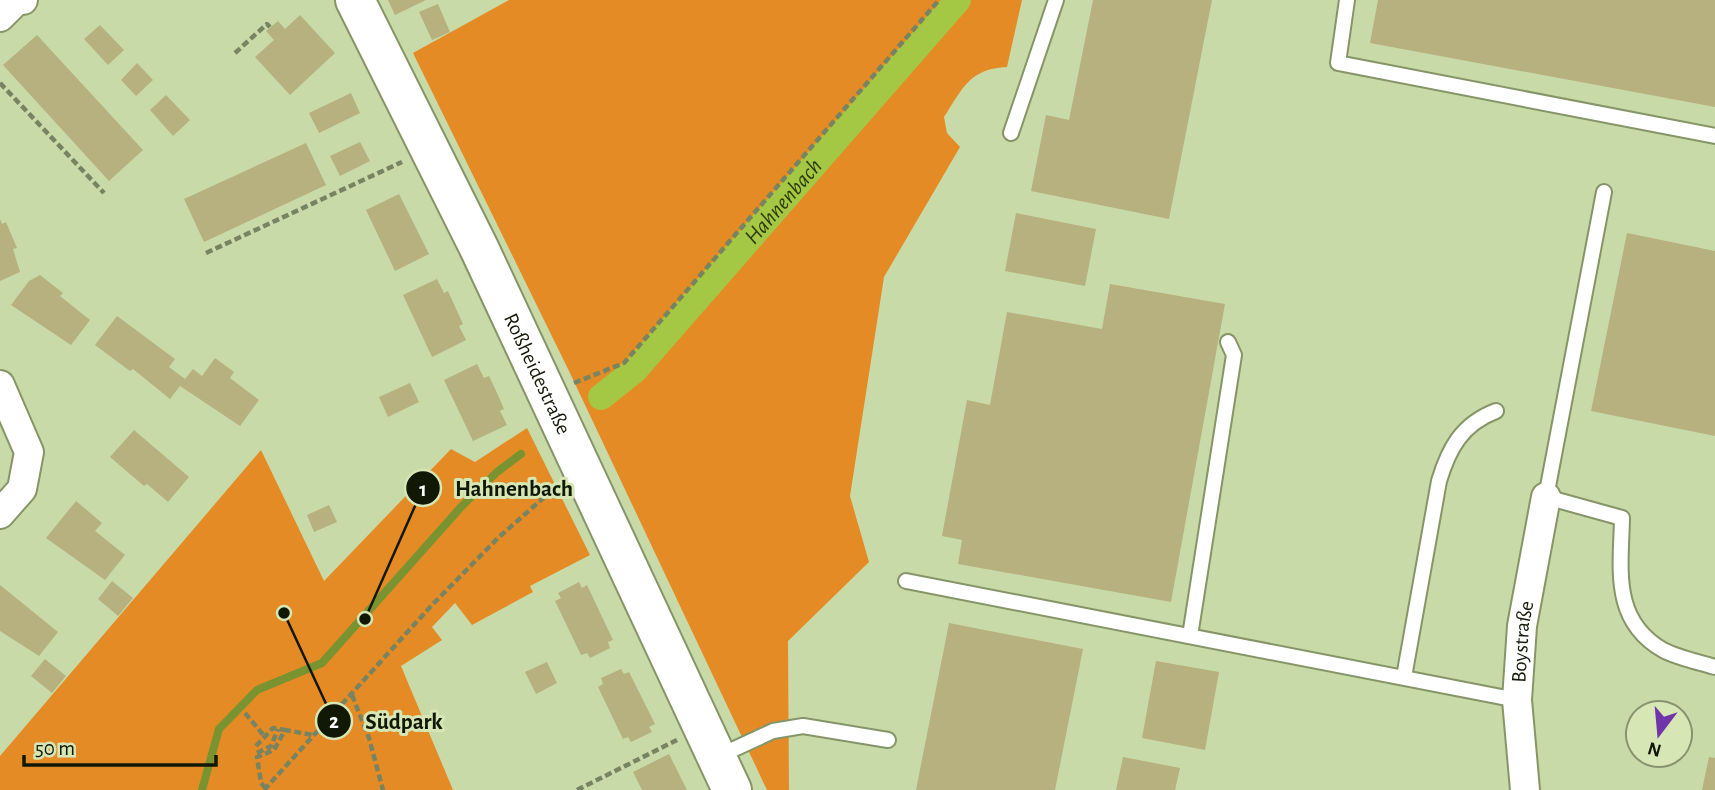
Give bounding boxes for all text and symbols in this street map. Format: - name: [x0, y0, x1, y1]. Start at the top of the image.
- water label: Hahnenbach: [741, 155, 827, 249]
- street label: Roßheidestraße: [500, 310, 574, 438]
- callout: Hahnenbach: [406, 466, 587, 510]
- text: Hahnenbach: [455, 478, 573, 501]
- text: 1: [419, 479, 427, 500]
- street label: Boystraße: [1508, 599, 1537, 683]
- callout: Südpark: [317, 699, 457, 743]
- north arrow: [1624, 699, 1694, 769]
- text: 2: [329, 711, 339, 732]
- text: Südpark: [365, 711, 443, 734]
- scale bar: [24, 724, 217, 768]
- text: 50 m: [35, 738, 75, 759]
- text: N: [1646, 738, 1664, 760]

